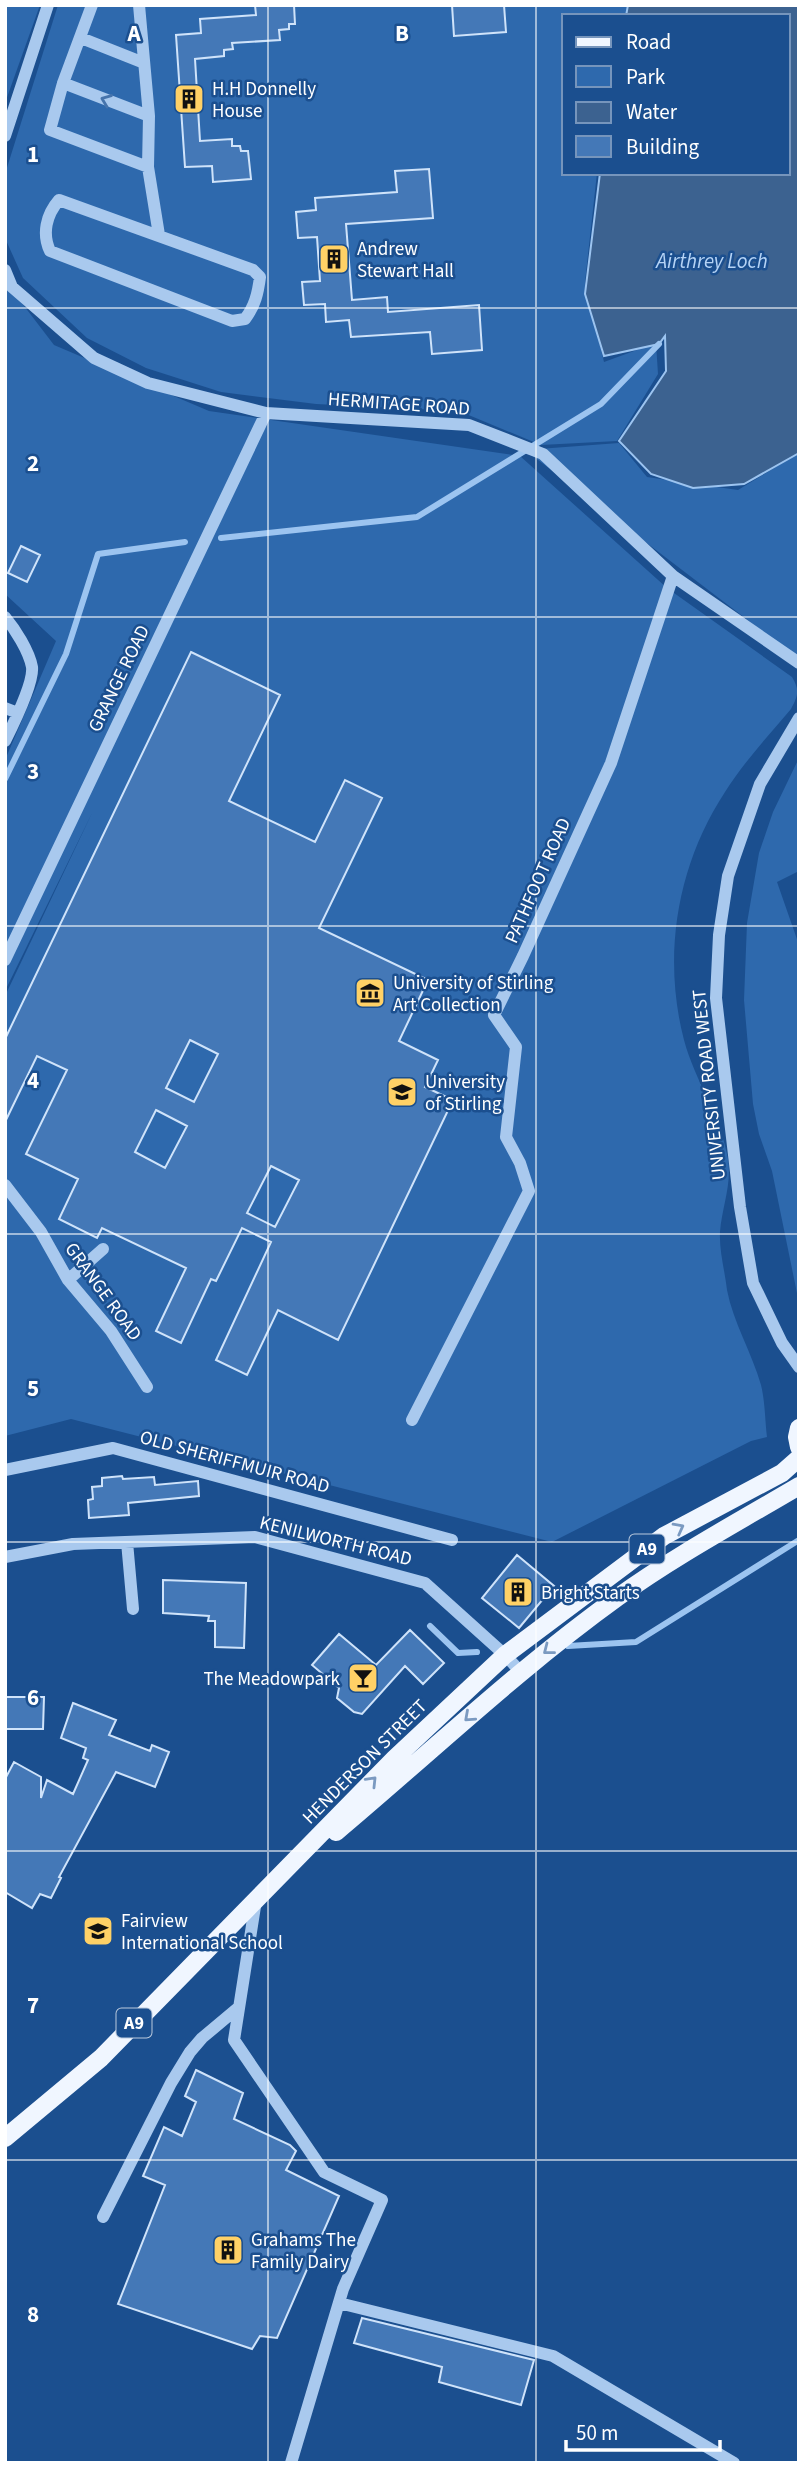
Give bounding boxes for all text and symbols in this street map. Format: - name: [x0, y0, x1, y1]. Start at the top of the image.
- legend: [562, 14, 790, 175]
- text: A: [126, 17, 141, 50]
- text: B: [395, 17, 409, 50]
- text: Road: [626, 27, 671, 57]
- text: Park: [626, 62, 666, 92]
- place label: H.H Donnelly House: [212, 76, 316, 125]
- building icon: H.H Donnelly House: [172, 82, 206, 116]
- one-way arrow: [101, 94, 113, 108]
- text: Water: [626, 97, 678, 127]
- text: Building: [626, 132, 700, 162]
- text: 1: [27, 138, 39, 171]
- place label: Andrew Stewart Hall: [357, 236, 454, 285]
- building icon: Andrew Stewart Hall: [317, 242, 351, 276]
- water label: Airthrey Loch: [654, 246, 768, 276]
- street label: HERMITAGE ROAD: [327, 386, 471, 423]
- text: 2: [27, 447, 39, 480]
- street label: GRANGE ROAD: [82, 621, 157, 737]
- text: 3: [27, 755, 39, 788]
- street label: PATHFOOT ROAD: [499, 813, 578, 948]
- place label: University of Stirling Art Collection: [393, 970, 554, 1019]
- museum icon: University of Stirling Art Collection: [353, 976, 387, 1010]
- street label: UNIVERSITY ROAD WEST: [686, 988, 733, 1182]
- text: 4: [27, 1064, 39, 1097]
- place label: University of Stirling: [425, 1069, 505, 1118]
- school or university icon: University of Stirling: [385, 1075, 419, 1109]
- street label: GRANGE ROAD: [58, 1237, 148, 1347]
- text: 5: [27, 1372, 39, 1405]
- street label: OLD SHERIFFMUIR ROAD: [137, 1424, 332, 1501]
- street label: KENILWORTH ROAD: [257, 1509, 415, 1573]
- one-way arrow: [672, 1523, 684, 1537]
- road number: A9: [630, 1534, 664, 1564]
- building icon: Bright Starts: [501, 1575, 535, 1609]
- place label: Bright Starts: [541, 1580, 640, 1607]
- one-way arrow: [543, 1641, 556, 1654]
- bar icon: The Meadowpark: [346, 1661, 380, 1695]
- place label: The Meadowpark: [203, 1666, 341, 1693]
- text: 6: [27, 1681, 39, 1714]
- street label: HENDERSON STREET: [297, 1694, 434, 1831]
- one-way arrow: [464, 1709, 477, 1721]
- one-way arrow: [364, 1776, 377, 1789]
- place label: Fairview International School: [121, 1908, 283, 1957]
- school or university icon: Fairview International School: [81, 1914, 115, 1948]
- text: 7: [27, 1989, 39, 2022]
- road number: A9: [116, 2008, 152, 2038]
- place label: Grahams The Family Dairy: [251, 2227, 356, 2276]
- building icon: Grahams The Family Dairy: [211, 2233, 245, 2267]
- text: 8: [27, 2298, 39, 2331]
- scale bar: [566, 2408, 720, 2452]
- text: 50 m: [576, 2418, 618, 2448]

